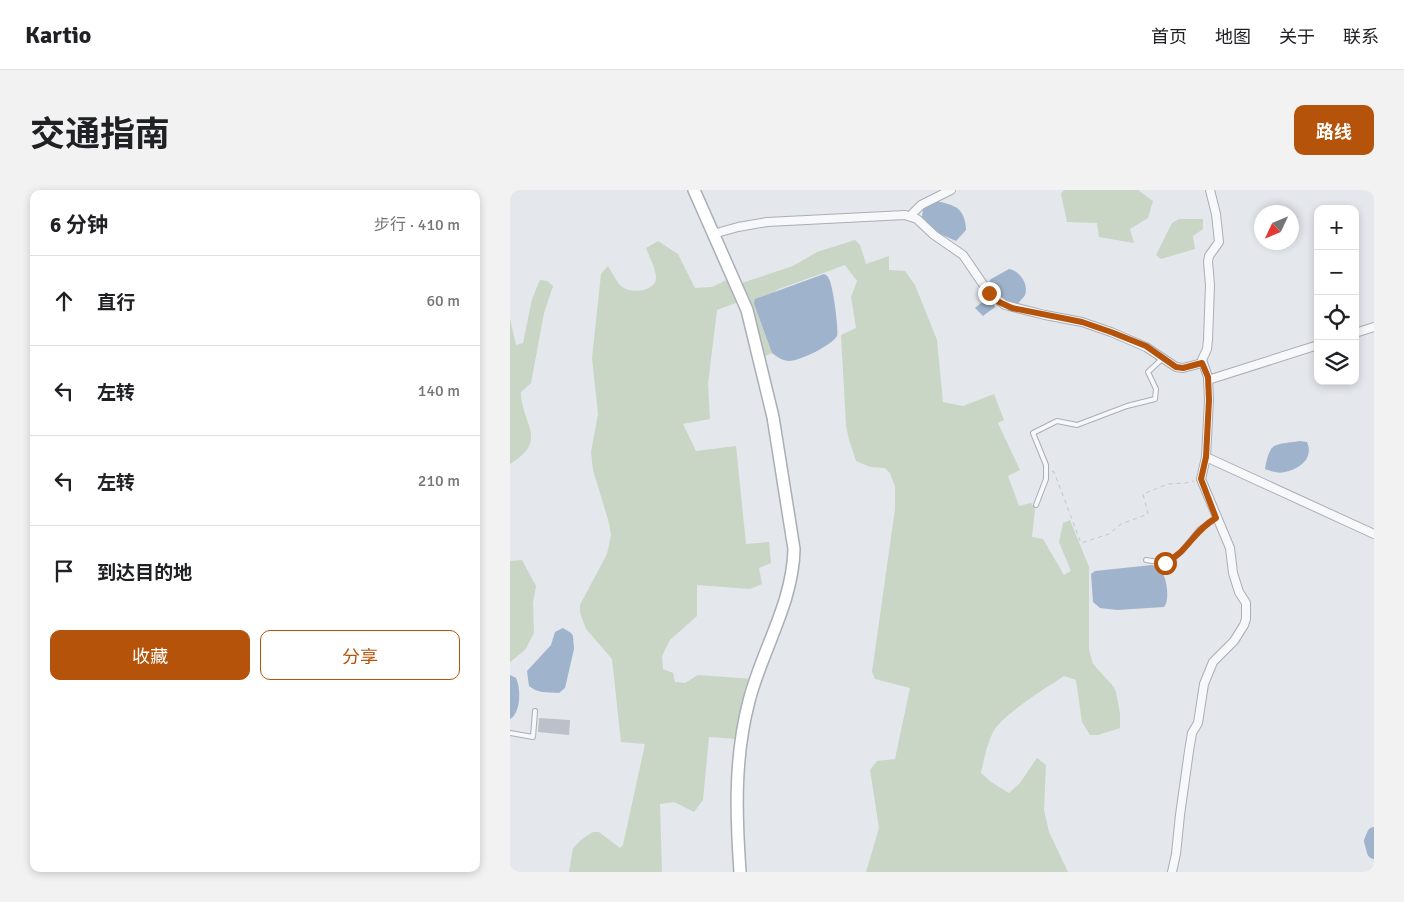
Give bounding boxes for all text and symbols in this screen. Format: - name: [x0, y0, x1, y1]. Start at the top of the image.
- text: Kartio: [25, 20, 91, 50]
- text: 首页: [1151, 26, 1187, 48]
- text: 地图: [1215, 26, 1251, 48]
- text: 关于: [1279, 26, 1315, 48]
- text: 联系: [1343, 26, 1379, 48]
- button: 路线: [1294, 105, 1374, 155]
- text: 交通指南: [30, 113, 170, 156]
- north arrow: [1254, 205, 1299, 250]
- map controls: [1314, 205, 1359, 385]
- button: +: [1314, 205, 1359, 250]
- text: 6 分钟: [50, 212, 108, 238]
- text: 步行 · 410 m: [374, 215, 460, 235]
- button: −: [1314, 250, 1359, 295]
- route end: [978, 282, 1001, 305]
- icon: ahead: [50, 287, 78, 315]
- text: 直行: [97, 291, 135, 315]
- text: 60 m: [426, 291, 460, 311]
- button: locate: [1314, 295, 1359, 340]
- button: layers: [1314, 340, 1359, 385]
- icon: left: [50, 377, 78, 405]
- text: 左转: [97, 381, 135, 405]
- text: 140 m: [418, 381, 460, 401]
- icon: left: [50, 467, 78, 495]
- text: 左转: [97, 471, 135, 495]
- text: 210 m: [418, 471, 460, 491]
- route start: [1154, 552, 1177, 575]
- icon: arrive: [50, 557, 78, 585]
- text: 到达目的地: [97, 561, 192, 585]
- button: 收藏: [50, 630, 250, 680]
- button: 分享: [260, 630, 460, 680]

